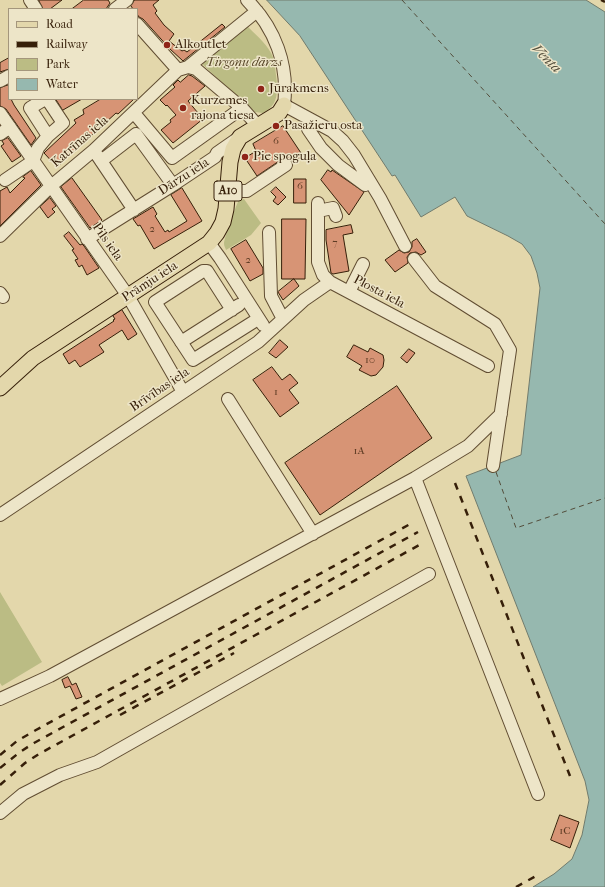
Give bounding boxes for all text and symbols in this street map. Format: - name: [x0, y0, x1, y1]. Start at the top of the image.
- legend: [8, 8, 138, 100]
- text: Road: [46, 17, 73, 31]
- text: Railway: [46, 37, 88, 51]
- place label: Alkoutlet: [175, 37, 227, 53]
- marker: Alkoutlet: [162, 40, 172, 50]
- water label: Venta: [528, 41, 564, 77]
- park label: Tirgoņu dārzs: [206, 55, 282, 71]
- text: Park: [46, 57, 70, 71]
- text: Water: [46, 77, 78, 91]
- place label: Jūrakmens: [269, 81, 329, 97]
- marker: Jūrakmens: [256, 84, 266, 94]
- place label: Kurzemes rajona tiesa: [191, 93, 254, 124]
- marker: Kurzemes rajona tiesa: [178, 103, 188, 113]
- street label: Katrīnas iela: [48, 113, 112, 171]
- place label: Pasažieru osta: [284, 118, 362, 134]
- marker: Pasažieru osta: [271, 121, 281, 131]
- house number: 6: [273, 134, 279, 148]
- place label: Pie spoguļa: [253, 149, 316, 165]
- marker: Pie spoguļa: [240, 152, 250, 162]
- street label: Dārzu iela: [156, 155, 212, 199]
- house number: 6: [297, 179, 303, 193]
- road number: A10: [214, 181, 242, 201]
- street label: Pils iela: [88, 220, 126, 264]
- house number: 2: [149, 222, 155, 236]
- house number: 7: [332, 236, 338, 250]
- house number: 2: [245, 253, 251, 267]
- street label: Prāmju iela: [119, 258, 181, 306]
- street label: Plosta iela: [351, 272, 407, 312]
- house number: 10: [365, 353, 375, 367]
- street label: Brīvības iela: [127, 365, 193, 415]
- house number: 1: [274, 385, 278, 399]
- house number: 1A: [353, 444, 365, 458]
- house number: 1C: [559, 824, 571, 838]

